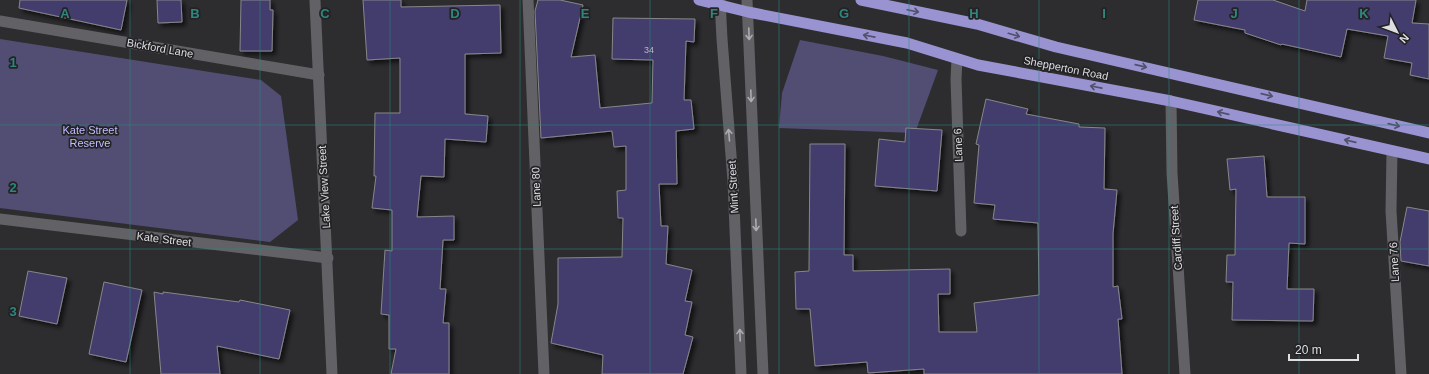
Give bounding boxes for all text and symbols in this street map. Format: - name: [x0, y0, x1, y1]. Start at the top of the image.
- text: A: [60, 6, 70, 21]
- text: B: [190, 6, 200, 21]
- text: C: [320, 6, 330, 21]
- text: D: [450, 6, 460, 21]
- text: E: [581, 6, 590, 21]
- text: F: [710, 6, 718, 21]
- text: G: [839, 6, 849, 21]
- text: H: [969, 6, 979, 21]
- text: I: [1102, 6, 1106, 21]
- text: J: [1230, 6, 1238, 21]
- text: K: [1359, 6, 1369, 21]
- one-way arrow: [906, 7, 919, 15]
- north arrow: [1377, 12, 1417, 52]
- one-way arrow: [745, 27, 753, 40]
- one-way arrow: [863, 32, 876, 40]
- one-way arrow: [1008, 32, 1021, 39]
- text: N: [1397, 32, 1412, 46]
- street label: Bickford Lane: [126, 36, 194, 60]
- house number: 34: [644, 45, 654, 55]
- street label: Shepperton Road: [1023, 54, 1109, 82]
- text: 1: [9, 55, 17, 70]
- one-way arrow: [1134, 63, 1147, 71]
- one-way arrow: [1090, 83, 1103, 91]
- one-way arrow: [747, 89, 755, 102]
- one-way arrow: [1260, 92, 1273, 100]
- one-way arrow: [1217, 108, 1230, 116]
- one-way arrow: [1387, 121, 1400, 129]
- park label: Kate Street Reserve: [62, 124, 118, 149]
- street label: Lane 6: [951, 128, 965, 162]
- one-way arrow: [726, 129, 733, 142]
- one-way arrow: [1344, 137, 1357, 145]
- street label: Lake View Street: [316, 145, 332, 229]
- street label: Mint Street: [726, 160, 740, 214]
- street label: Lane 80: [529, 167, 543, 207]
- text: 2: [9, 180, 17, 195]
- street label: Cardiff Street: [1168, 205, 1184, 271]
- one-way arrow: [753, 218, 760, 231]
- street label: Kate Street: [136, 230, 192, 248]
- street label: Lane 76: [1387, 242, 1401, 282]
- text: 3: [9, 304, 17, 319]
- one-way arrow: [736, 329, 743, 342]
- scale bar: [1289, 336, 1358, 362]
- text: 20 m: [1295, 343, 1322, 357]

